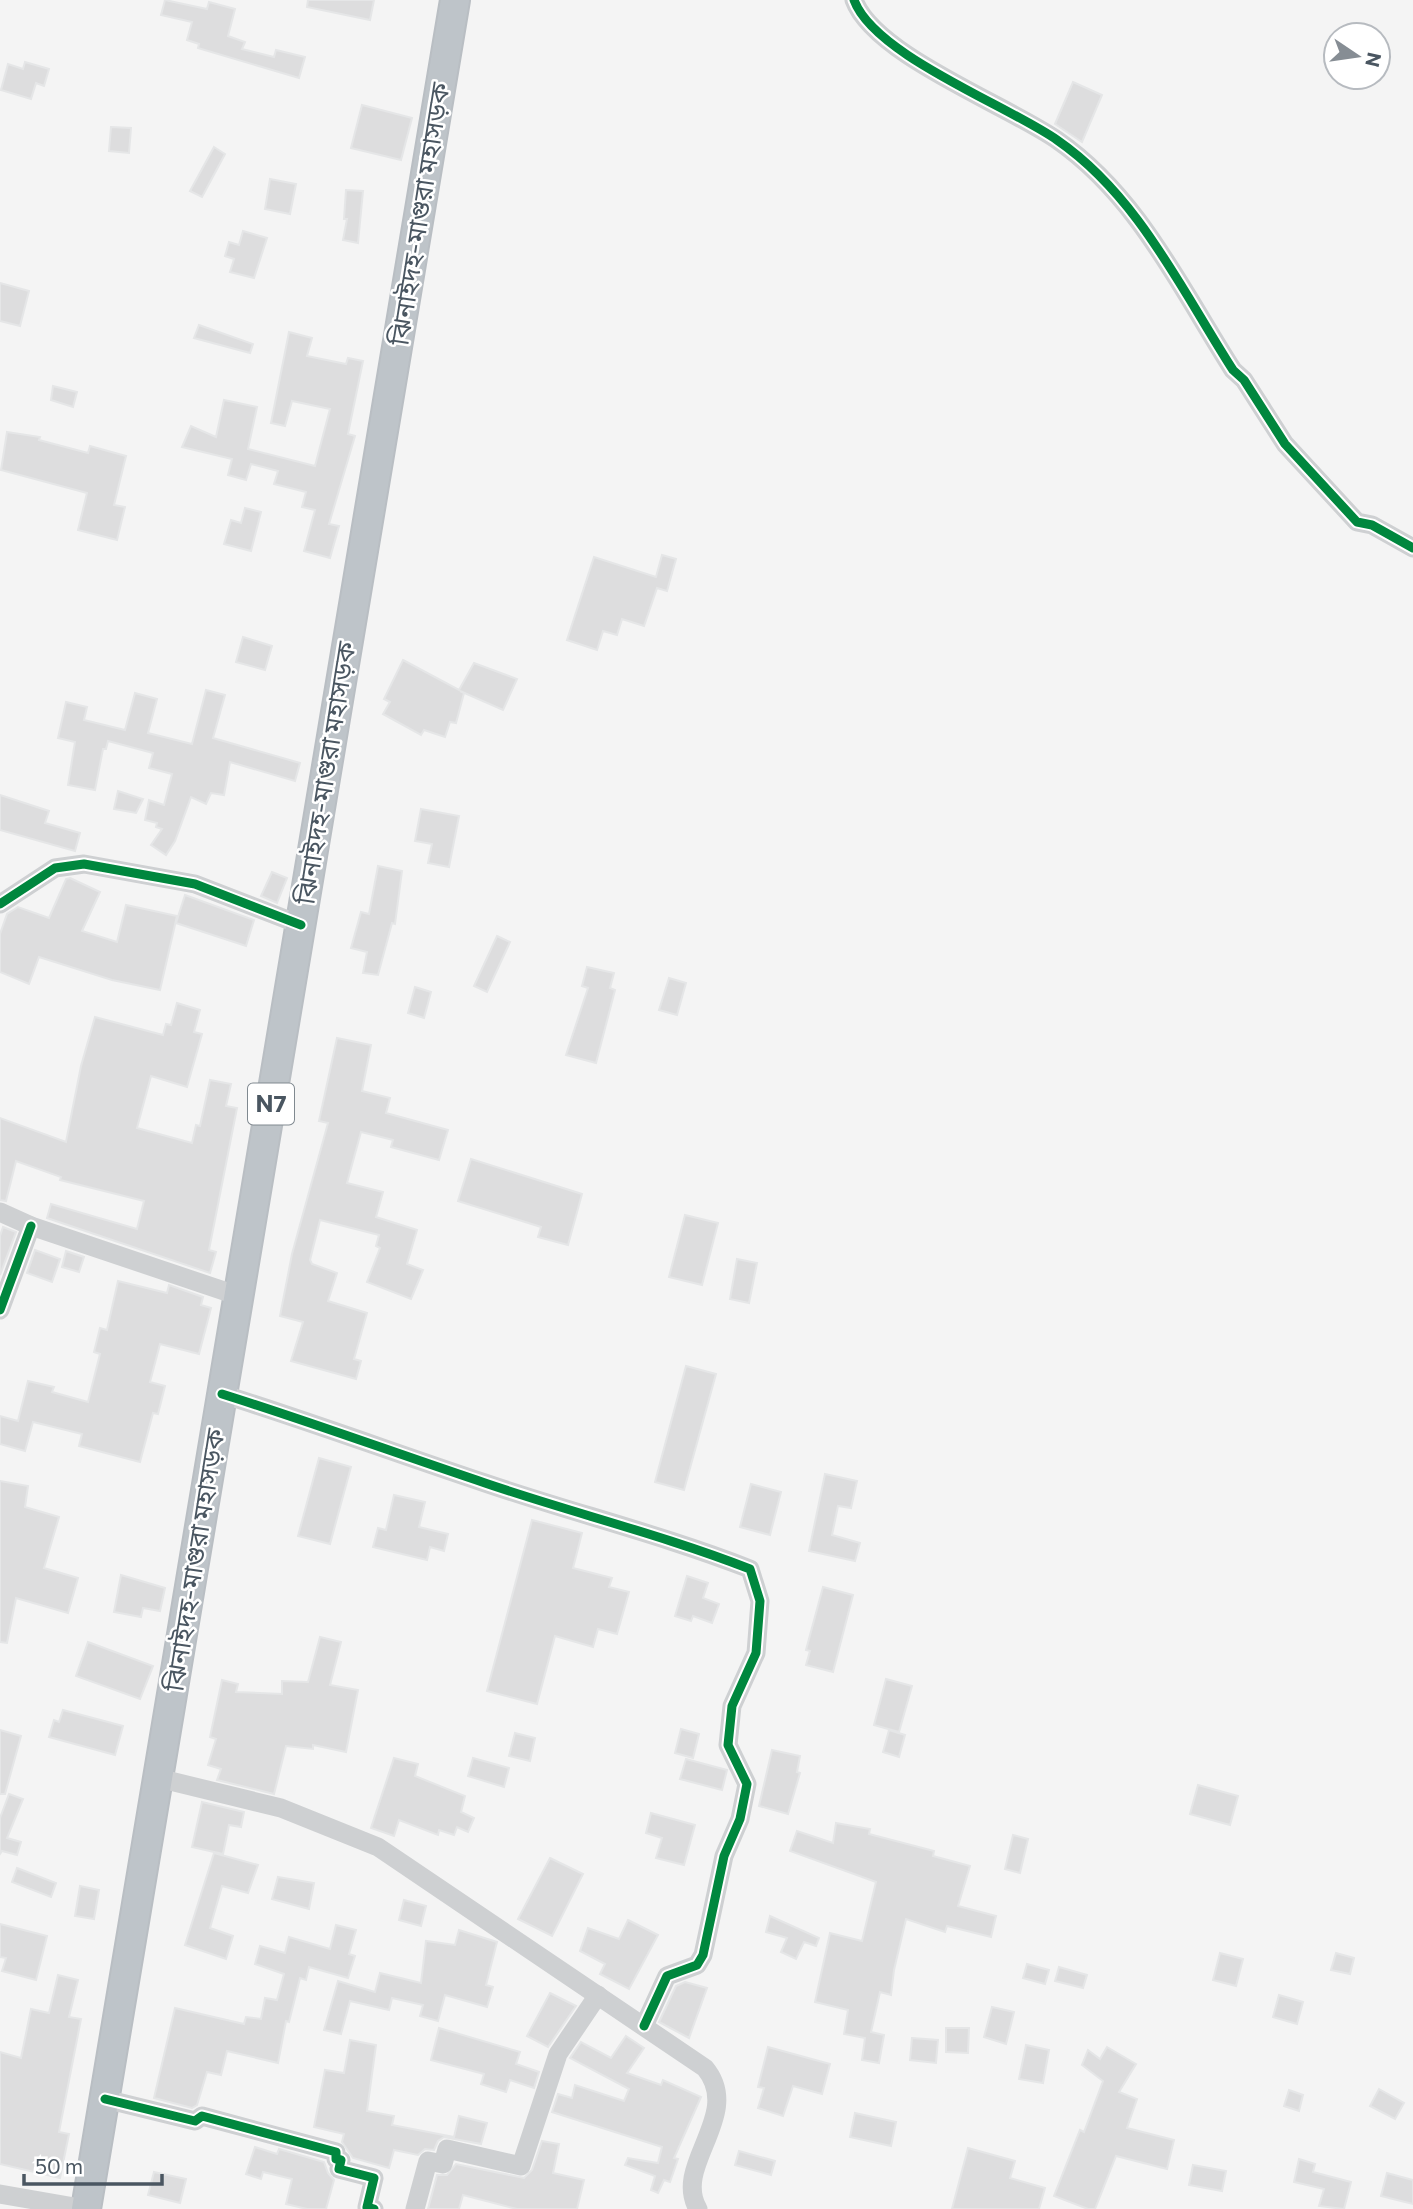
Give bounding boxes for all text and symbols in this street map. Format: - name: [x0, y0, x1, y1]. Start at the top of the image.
- north arrow: [1322, 21, 1392, 91]
- text: N: [1361, 50, 1387, 69]
- street label: ঝিনাইদহ-মাগুরা মহাসড়ক: [382, 79, 455, 348]
- street label: ঝিনাইদহ-মাগুরা মহাসড়ক: [288, 638, 361, 907]
- road number: N7: [248, 1084, 294, 1124]
- street label: ঝিনাইদহ-মাগুরা মহাসড়ক: [157, 1425, 230, 1694]
- scale bar: [24, 2142, 163, 2186]
- text: 50 m: [35, 2153, 83, 2178]

